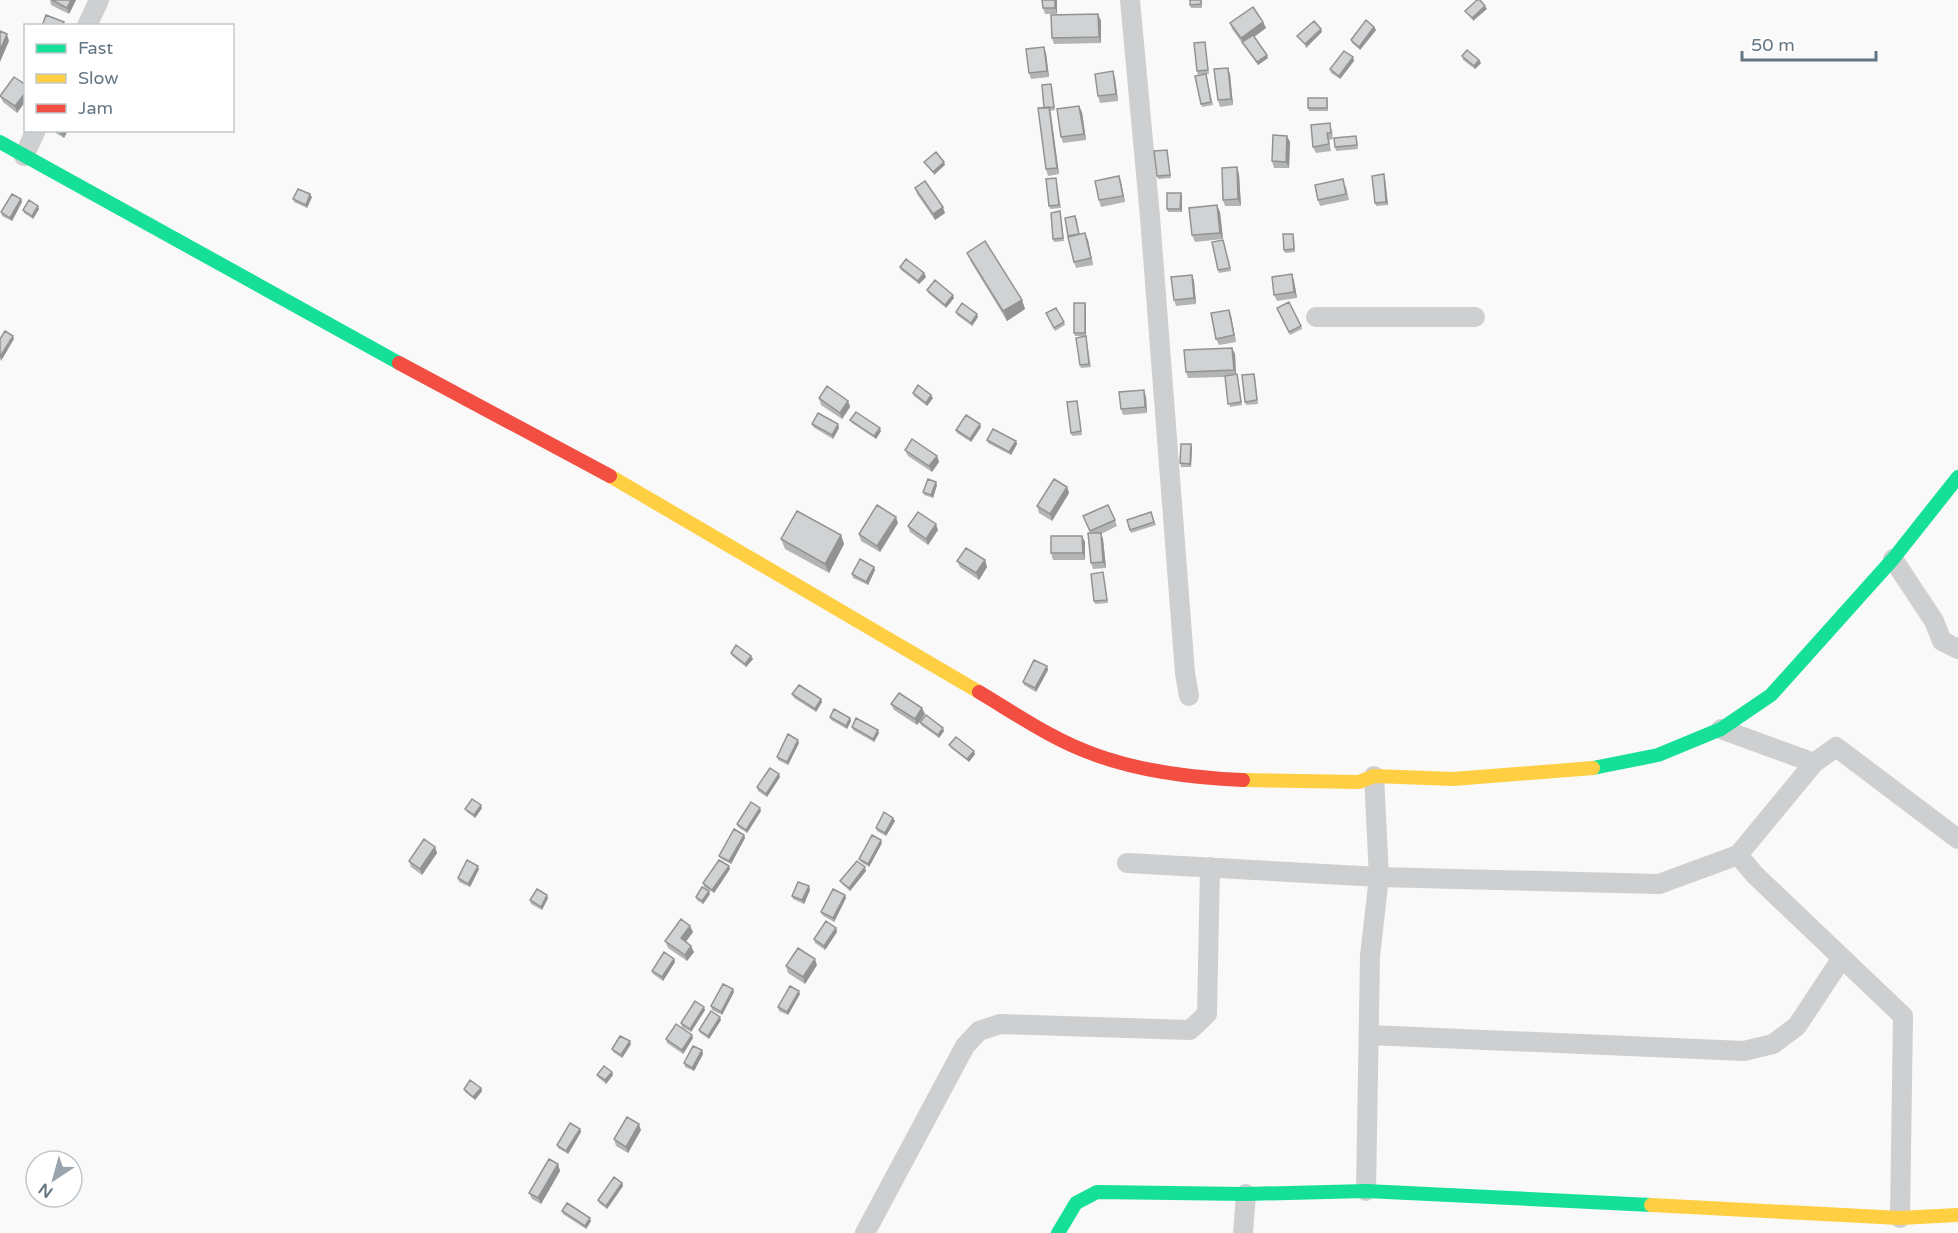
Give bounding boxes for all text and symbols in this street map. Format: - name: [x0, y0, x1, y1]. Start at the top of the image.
- legend: [24, 24, 234, 132]
- scale bar: [1742, 24, 1876, 62]
- text: 50 m: [1751, 34, 1795, 56]
- text: Fast: [78, 37, 113, 59]
- text: Slow: [78, 67, 119, 89]
- text: Jam: [78, 97, 113, 119]
- north arrow: [24, 1149, 84, 1209]
- text: N: [35, 1178, 57, 1202]

